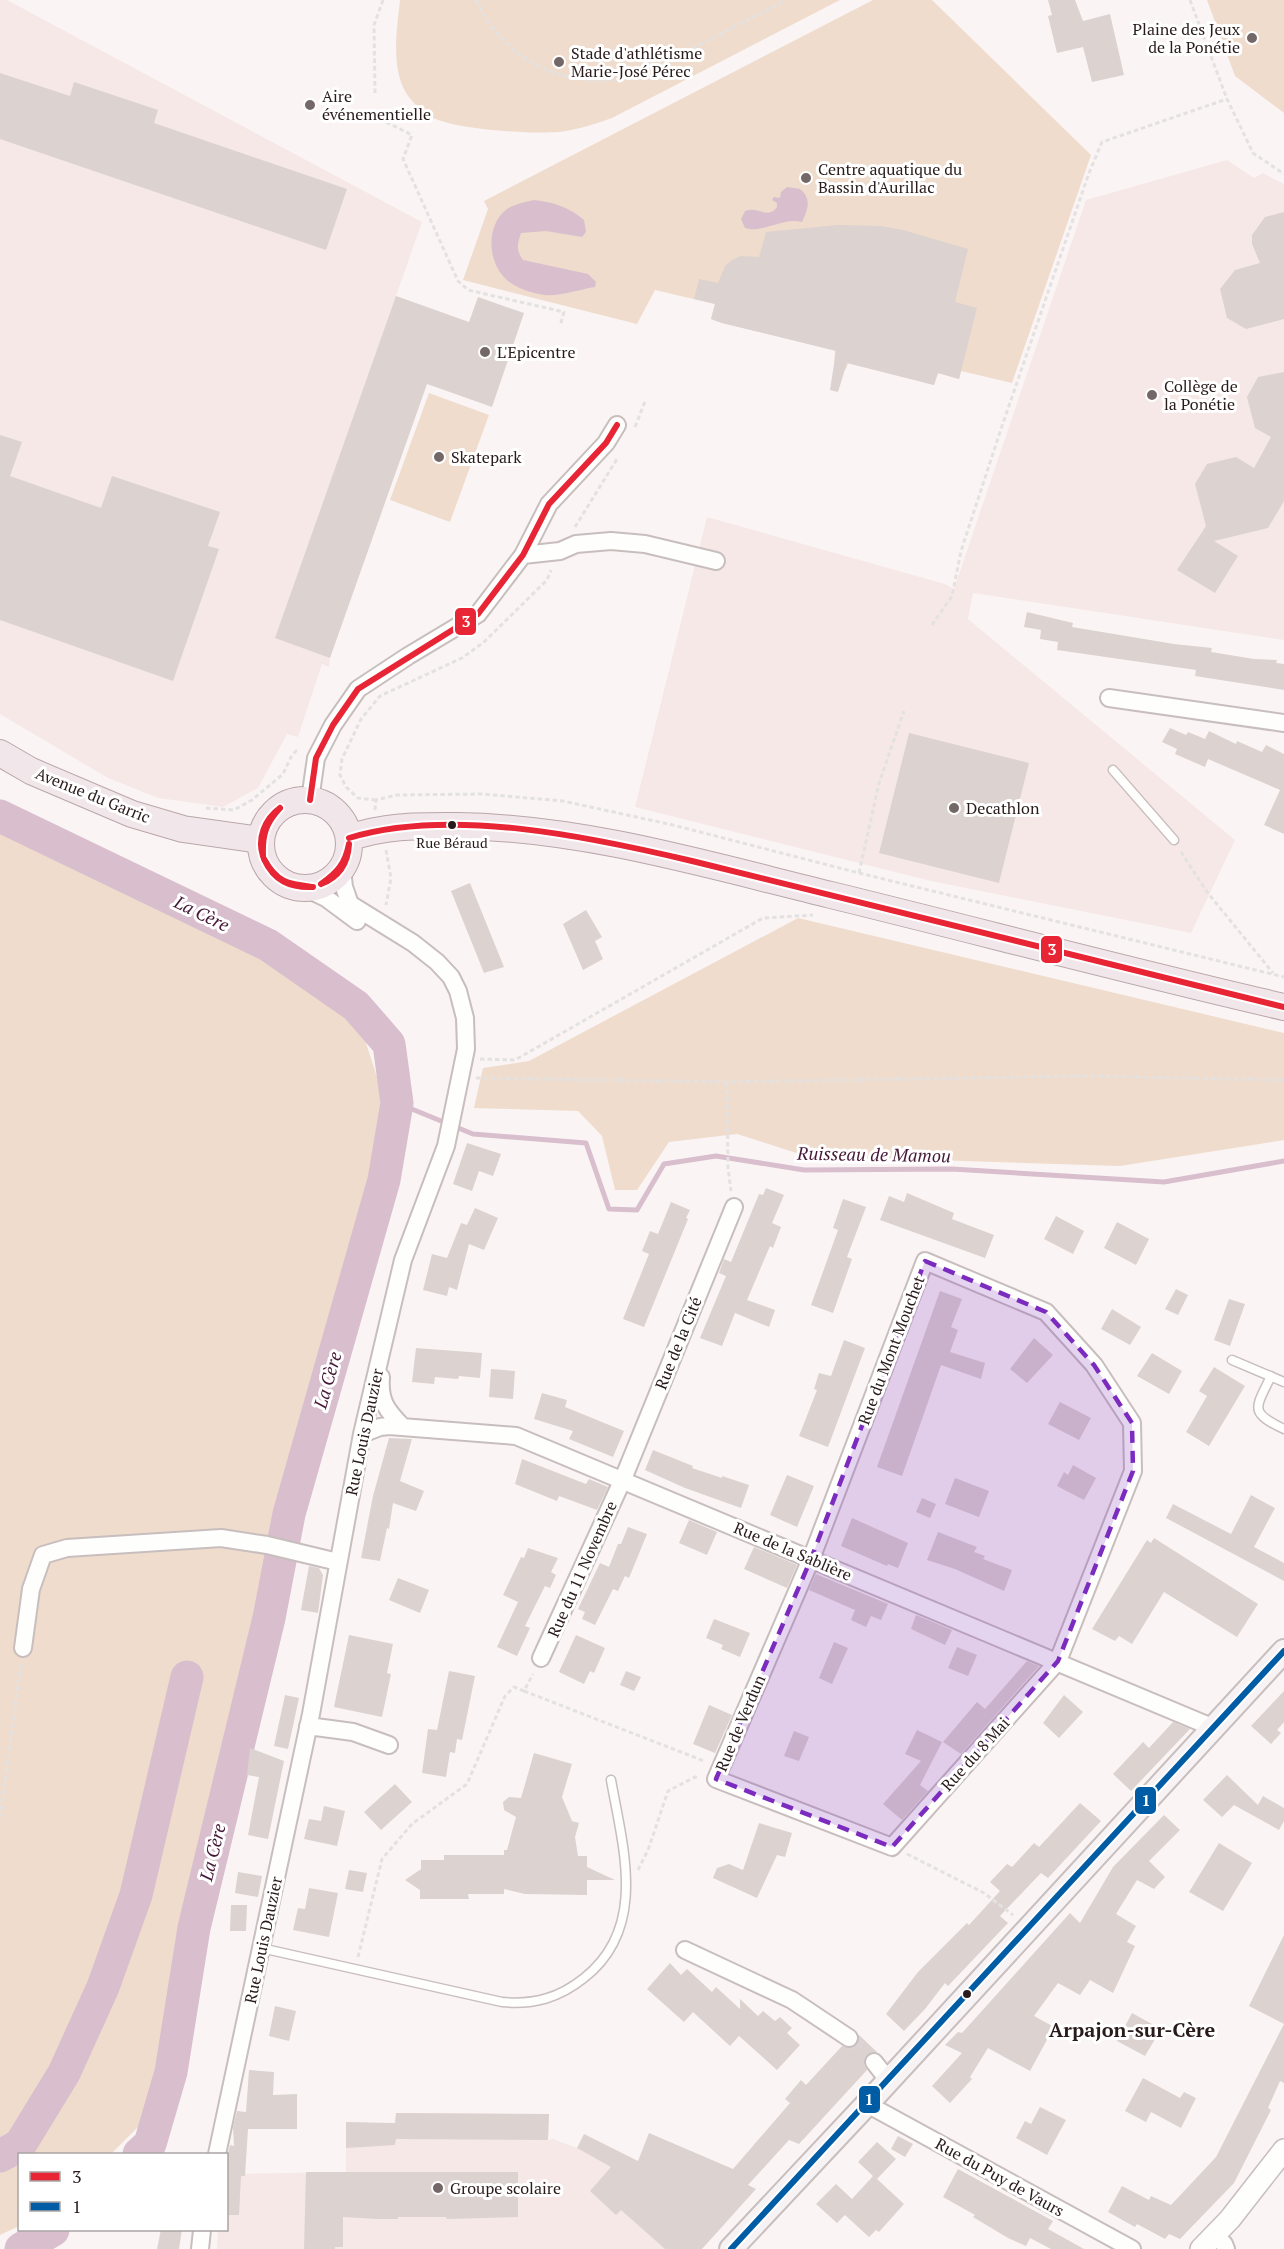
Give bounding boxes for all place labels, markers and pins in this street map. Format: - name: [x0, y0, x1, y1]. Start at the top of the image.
- place label: Plaine des Jeux de la Ponétie: [1133, 18, 1241, 58]
- marker: Plaine des Jeux de la Ponétie: [1245, 31, 1259, 45]
- place label: Stade d'athlétisme Marie-José Pérec: [571, 42, 702, 82]
- marker: Stade d'athlétisme Marie-José Pérec: [552, 55, 566, 69]
- place label: Aire événementielle: [322, 85, 431, 125]
- marker: Aire événementielle: [303, 98, 317, 112]
- place label: Centre aquatique du Bassin d'Aurillac: [818, 158, 962, 198]
- marker: Centre aquatique du Bassin d'Aurillac: [799, 171, 813, 185]
- place label: L'Epicentre: [497, 341, 575, 363]
- marker: L'Epicentre: [478, 345, 492, 359]
- place label: Collège de la Ponétie: [1164, 375, 1238, 415]
- marker: Collège de la Ponétie: [1145, 388, 1159, 402]
- place label: Skatepark: [451, 446, 522, 468]
- marker: Skatepark: [432, 450, 446, 464]
- place label: Decathlon: [966, 797, 1040, 819]
- marker: Decathlon: [947, 801, 961, 815]
- marker: Rue Béraud: [446, 819, 458, 831]
- place label: Rue Béraud: [416, 833, 488, 852]
- unlabelled marker: [961, 1988, 973, 2000]
- place label: Groupe scolaire: [450, 2177, 561, 2199]
- marker: Groupe scolaire: [431, 2181, 445, 2195]

